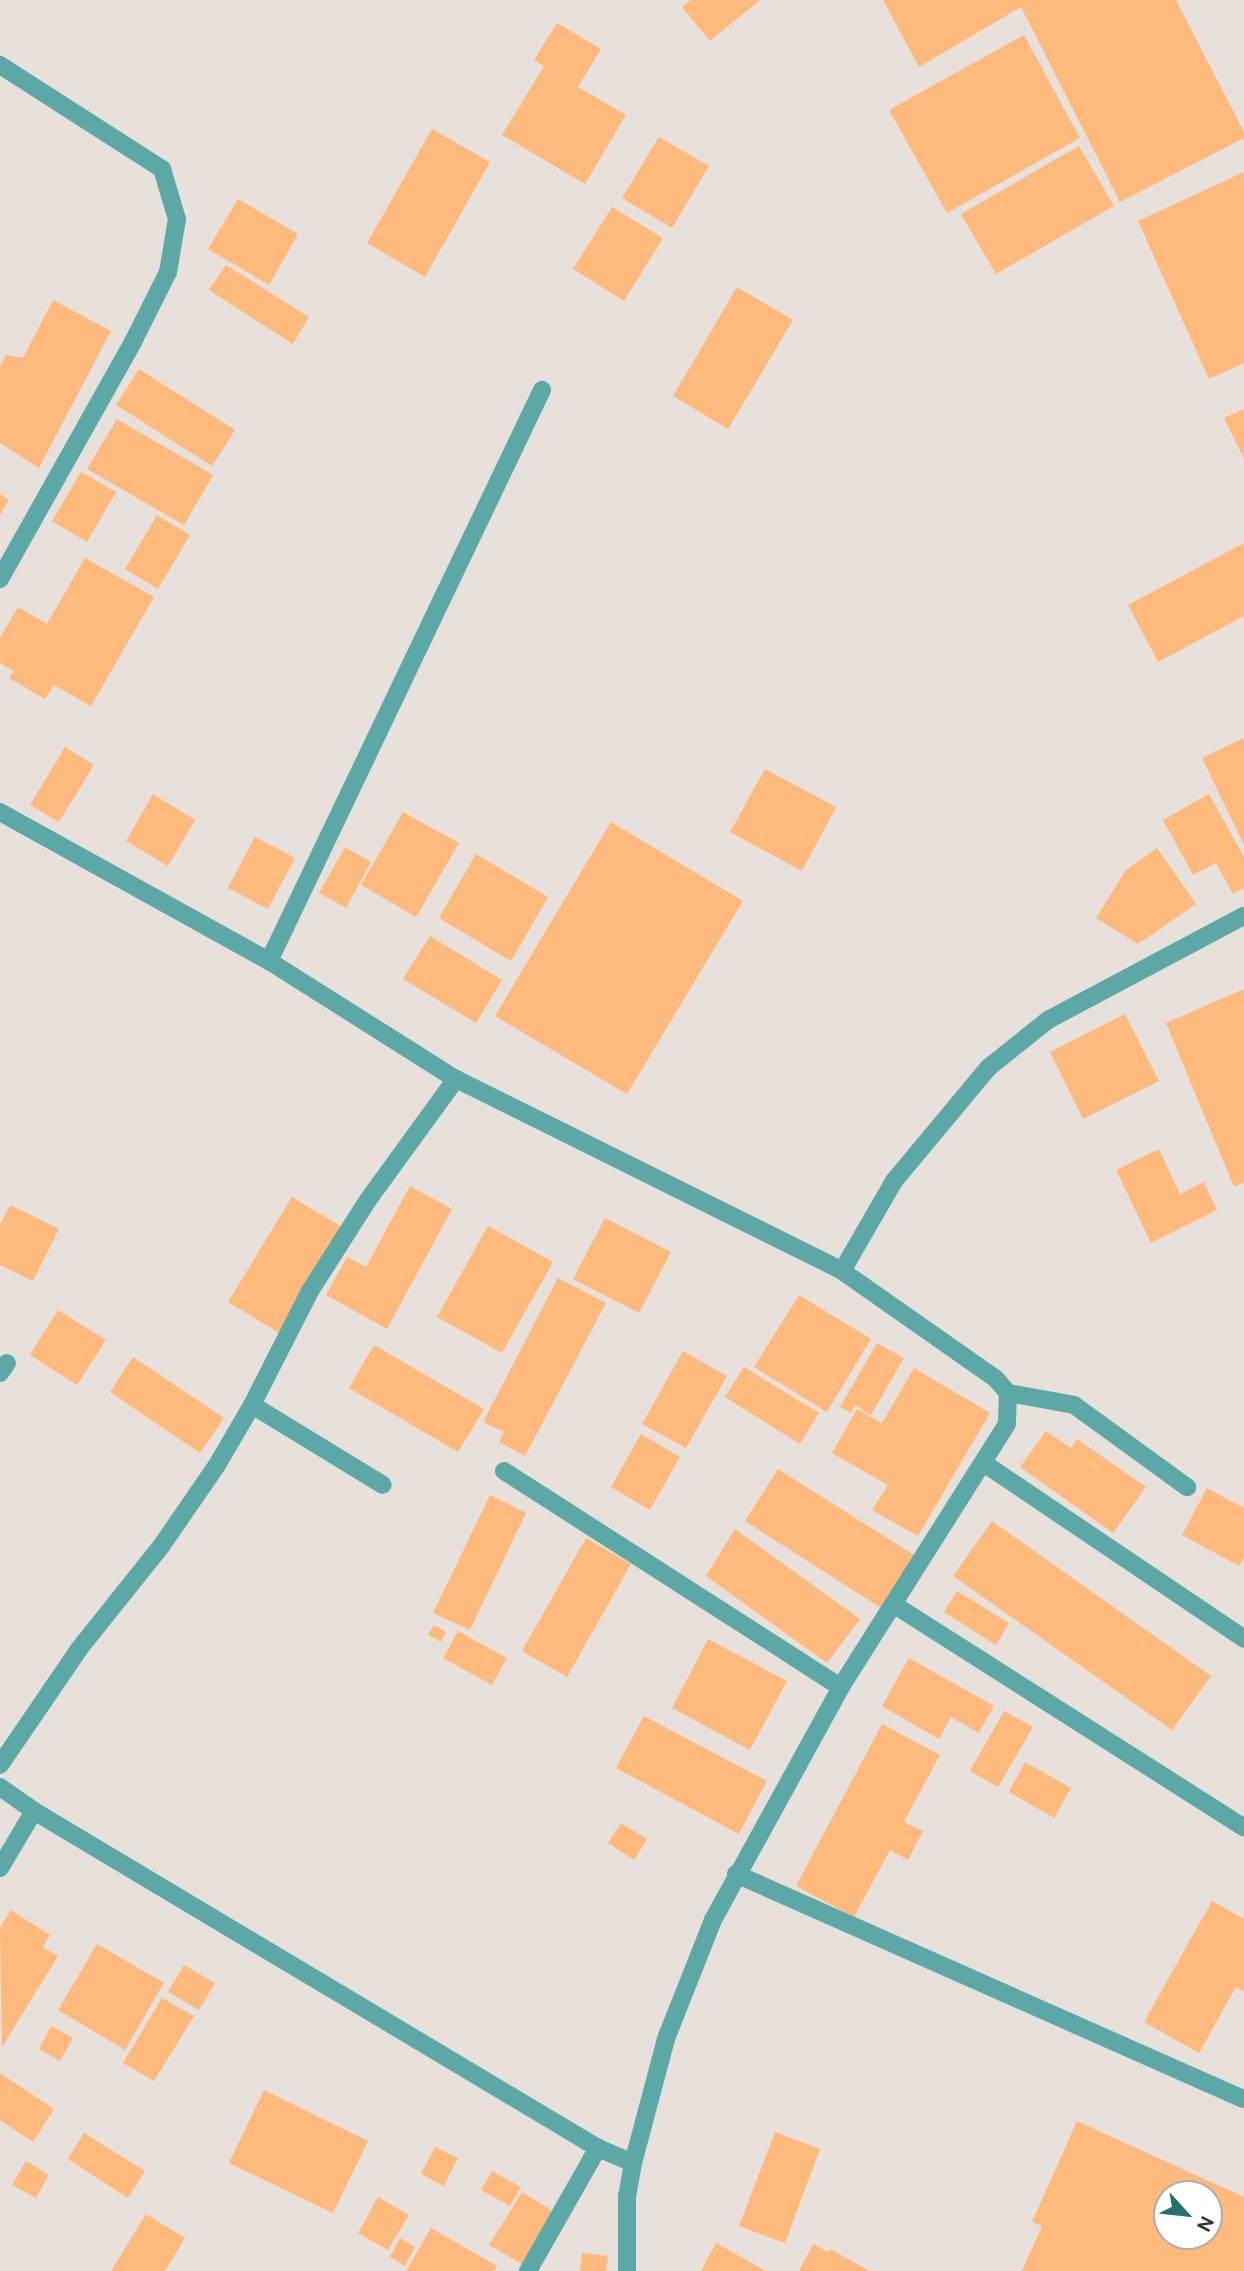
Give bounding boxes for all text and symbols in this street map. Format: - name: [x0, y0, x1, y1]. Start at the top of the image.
- north arrow: [1153, 2180, 1223, 2250]
- text: N: [1191, 2212, 1220, 2236]

